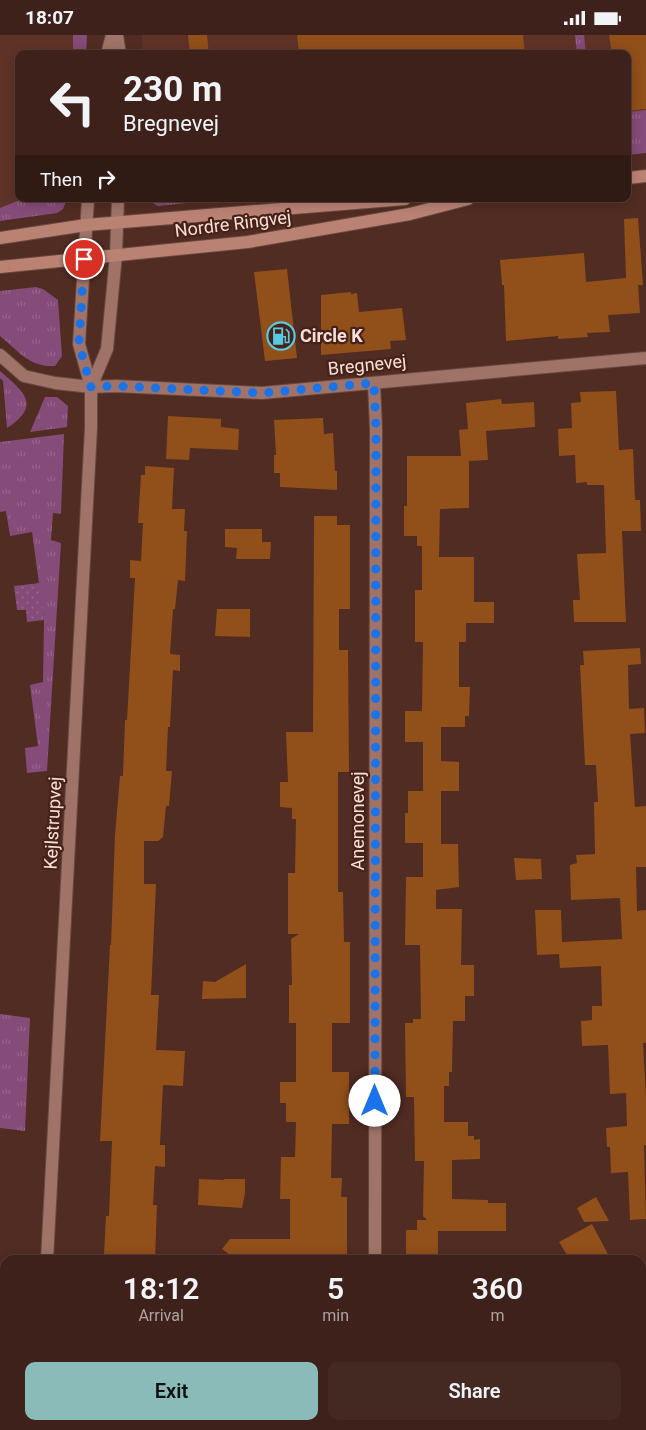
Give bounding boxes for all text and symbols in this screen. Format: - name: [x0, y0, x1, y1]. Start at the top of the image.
- text: 18:07: [25, 6, 74, 29]
- text: 230 m: [123, 69, 222, 110]
- icon: left: [40, 70, 105, 135]
- text: Bregnevej: [123, 111, 219, 136]
- icon: right: [92, 165, 120, 193]
- text: Then: [40, 168, 82, 191]
- street label: Nordre Ringvej: [174, 206, 292, 241]
- pin: [63, 238, 105, 280]
- icon: arrive: [70, 245, 98, 273]
- fuel station icon: Circle K: [266, 321, 296, 351]
- place label: Circle K: [300, 325, 363, 346]
- street label: Bregnevej: [327, 350, 407, 379]
- street label: Anemonevej: [347, 771, 368, 871]
- street label: Kejlstrupvej: [40, 776, 65, 870]
- position arrow: [348, 1074, 400, 1126]
- text: 18:12: [123, 1271, 200, 1306]
- text: 5: [327, 1271, 344, 1306]
- text: 360: [472, 1271, 523, 1306]
- text: Arrival: [138, 1306, 184, 1325]
- text: min: [322, 1306, 349, 1325]
- text: m: [490, 1306, 505, 1325]
- button: Exit: [25, 1362, 318, 1420]
- button: Share: [328, 1362, 621, 1420]

